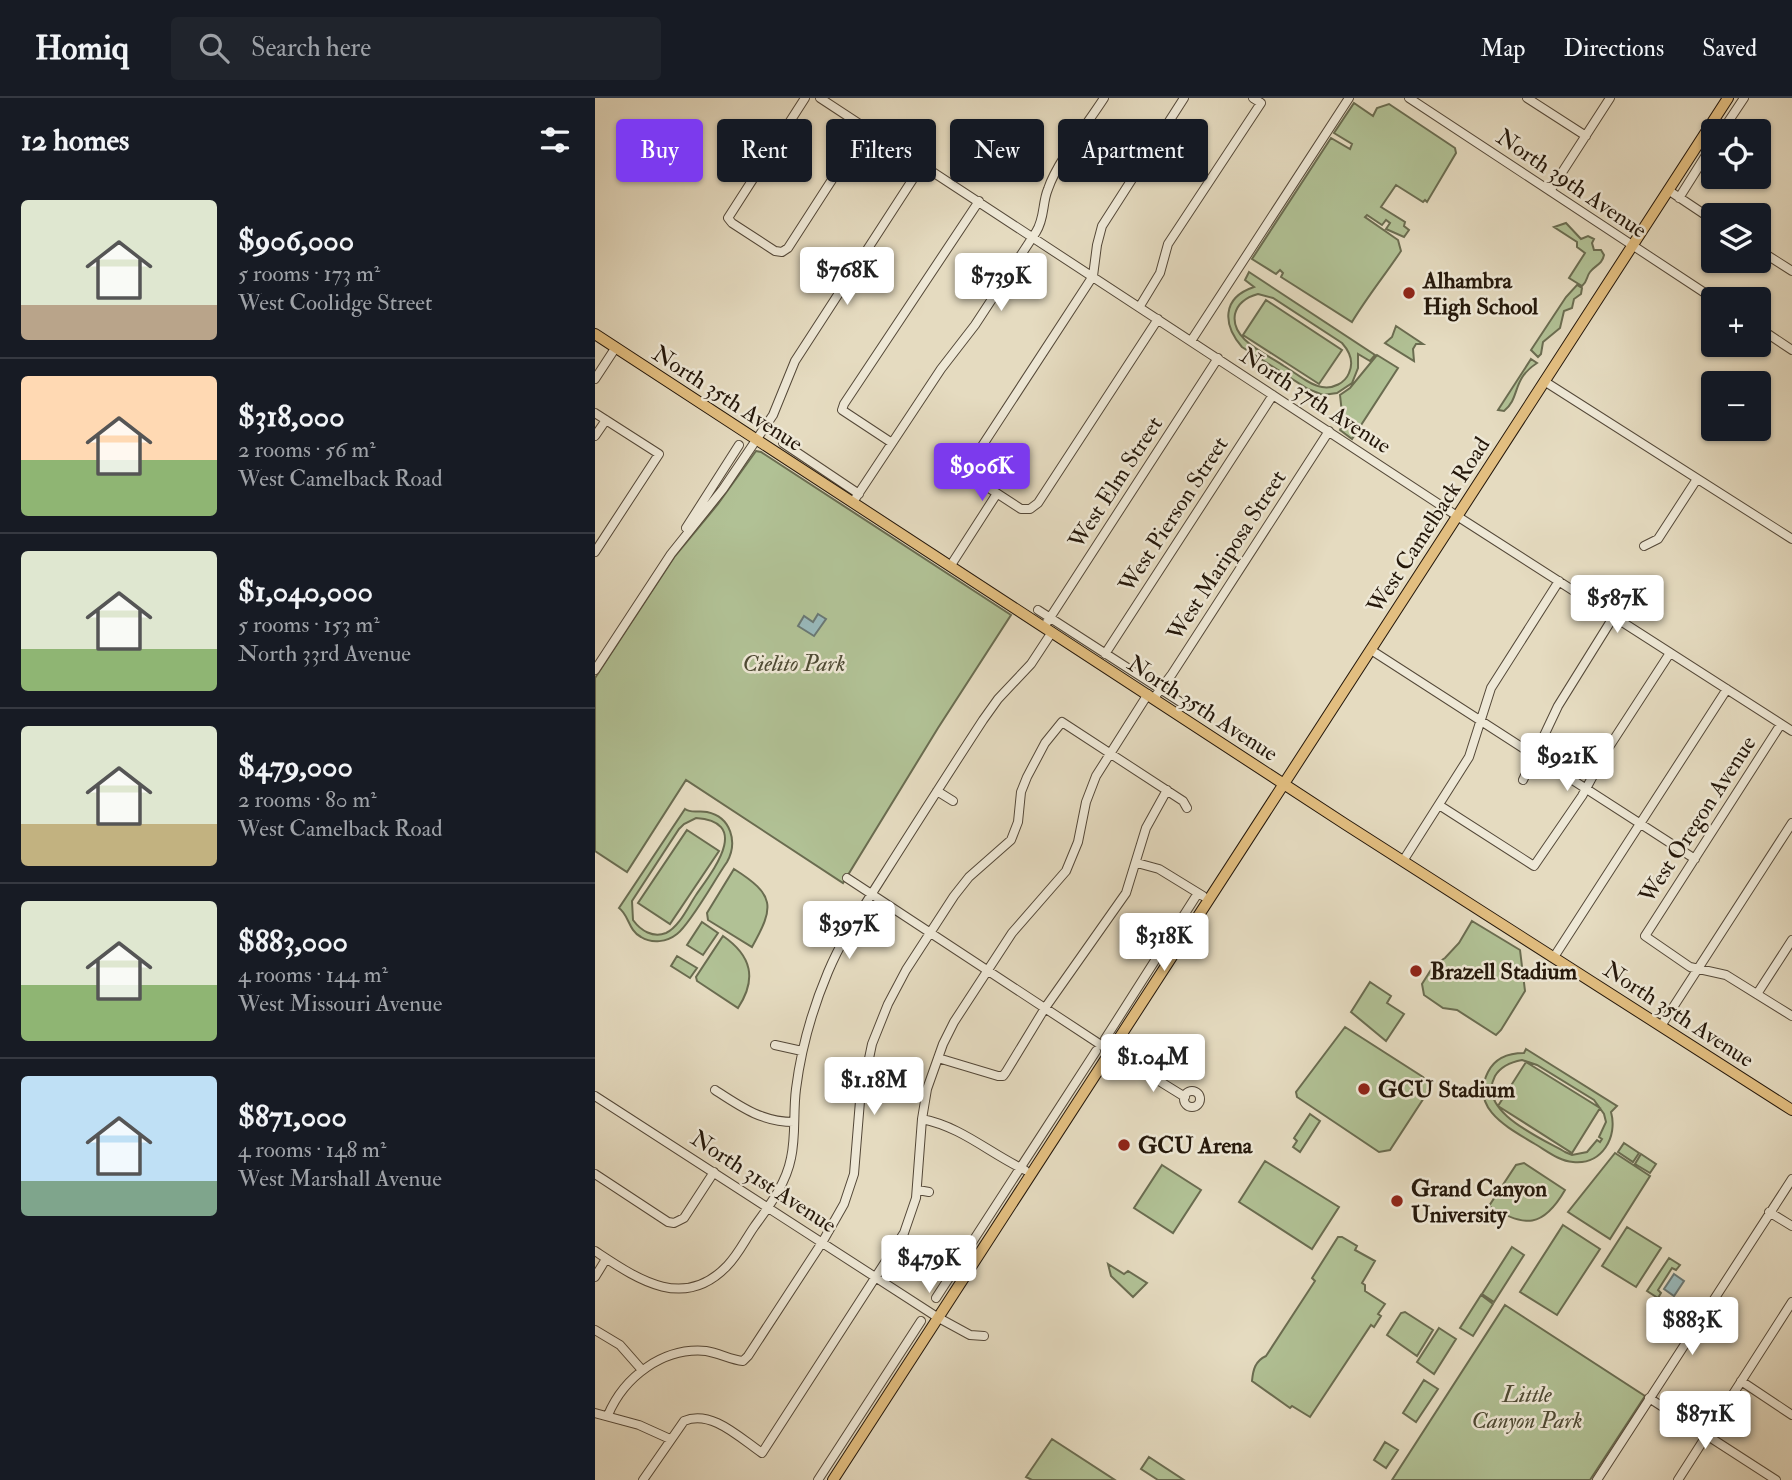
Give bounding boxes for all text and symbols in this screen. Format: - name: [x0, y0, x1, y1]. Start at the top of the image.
- search box: [171, 17, 661, 80]
- text: Homiq: [35, 28, 129, 69]
- icon: search: [195, 29, 233, 67]
- text: Search here: [251, 32, 371, 64]
- text: Map: [1480, 33, 1525, 64]
- text: Directions: [1563, 33, 1664, 64]
- text: Saved: [1702, 33, 1757, 64]
- chip: Buy: [616, 119, 703, 182]
- chip: Rent: [717, 119, 812, 182]
- chip: Filters: [826, 119, 936, 182]
- chip: New: [950, 119, 1044, 182]
- chip: Apartment: [1058, 119, 1208, 182]
- map controls: [1701, 119, 1771, 441]
- button: locate: [1701, 119, 1771, 189]
- icon: filters: [536, 121, 574, 159]
- text: 12 homes: [21, 122, 129, 159]
- street label: North 39th Avenue: [1491, 122, 1653, 245]
- button: layers: [1701, 203, 1771, 273]
- text: $906,000: [238, 222, 354, 259]
- icon: home: [77, 228, 161, 312]
- pin: $768K: [798, 248, 896, 307]
- pin: $739K: [952, 254, 1050, 313]
- text: $768K: [816, 255, 878, 284]
- text: 5 rooms · 173 m²: [238, 259, 380, 288]
- text: $739K: [971, 261, 1031, 290]
- place label: Alhambra High School: [1422, 266, 1539, 322]
- marker: Alhambra High School: [1401, 285, 1417, 301]
- button: +: [1701, 287, 1771, 357]
- text: West Coolidge Street: [238, 288, 432, 317]
- street label: North 35th Avenue: [647, 339, 809, 458]
- street label: North 37th Avenue: [1235, 341, 1397, 460]
- button: −: [1701, 371, 1771, 441]
- text: $318,000: [238, 398, 345, 435]
- icon: home: [77, 404, 161, 488]
- street label: West Elm Street: [1061, 411, 1169, 555]
- street label: West Pierson Street: [1112, 431, 1235, 598]
- street label: West Camelback Road: [1360, 432, 1496, 620]
- text: 2 rooms · 56 m²: [238, 435, 376, 464]
- pin: $906K: [933, 444, 1031, 503]
- text: $906K: [950, 451, 1014, 480]
- text: West Camelback Road: [238, 464, 442, 493]
- street label: West Mariposa Street: [1160, 464, 1293, 647]
- text: $1,040,000: [238, 573, 373, 610]
- pin: $587K: [1568, 575, 1666, 635]
- icon: home: [77, 579, 161, 663]
- text: $587K: [1587, 583, 1647, 612]
- text: 5 rooms · 153 m²: [238, 610, 380, 639]
- text: North 33rd Avenue: [238, 639, 411, 668]
- park label: Cielito Park: [742, 649, 846, 678]
- street label: North 35th Avenue: [1122, 649, 1284, 768]
- street label: West Oregon Avenue: [1632, 730, 1763, 909]
- pin: $921K: [1518, 734, 1616, 793]
- text: $921K: [1537, 741, 1597, 770]
- text: $479,000: [238, 748, 353, 785]
- icon: home: [77, 754, 161, 838]
- text: 2 rooms · 80 m²: [238, 785, 377, 814]
- text: West Camelback Road: [238, 814, 442, 843]
- pin: $397K: [800, 902, 898, 961]
- text: $397K: [819, 909, 879, 938]
- pin: $318K: [1115, 914, 1213, 973]
- text: $318K: [1136, 921, 1192, 950]
- text: $883,000: [238, 923, 348, 960]
- icon: home: [77, 929, 161, 1013]
- street label: North 35th Avenue: [1598, 955, 1760, 1074]
- place label: Brazell Stadium: [1430, 957, 1577, 986]
- text: 4 rooms · 144 m²: [238, 960, 388, 989]
- marker: Brazell Stadium: [1408, 963, 1424, 979]
- text: West Missouri Avenue: [238, 989, 442, 1018]
- pin: $1.04M: [1096, 1034, 1210, 1094]
- text: $1.04M: [1117, 1042, 1189, 1071]
- pin: $1.18M: [817, 1058, 931, 1117]
- text: $1.18M: [841, 1065, 907, 1094]
- place label: GCU Stadium: [1378, 1075, 1515, 1104]
- marker: GCU Stadium: [1356, 1081, 1372, 1097]
- text: $871,000: [238, 1098, 347, 1135]
- icon: home: [77, 1104, 161, 1188]
- street label: North 31st Avenue: [685, 1124, 842, 1239]
- place label: GCU Arena: [1138, 1131, 1254, 1160]
- text: 4 rooms · 148 m²: [238, 1135, 386, 1164]
- marker: GCU Arena: [1116, 1137, 1132, 1153]
- text: West Marshall Avenue: [238, 1164, 442, 1193]
- place label: Grand Canyon University: [1411, 1174, 1547, 1230]
- marker: Grand Canyon University: [1389, 1193, 1405, 1209]
- pin: $479K: [880, 1236, 978, 1295]
- text: $479K: [897, 1243, 961, 1272]
- pin: $883K: [1643, 1298, 1741, 1357]
- text: $883K: [1662, 1305, 1722, 1334]
- park label: Little Canyon Park: [1471, 1380, 1583, 1435]
- pin: $871K: [1656, 1392, 1754, 1451]
- text: $871K: [1676, 1399, 1734, 1428]

